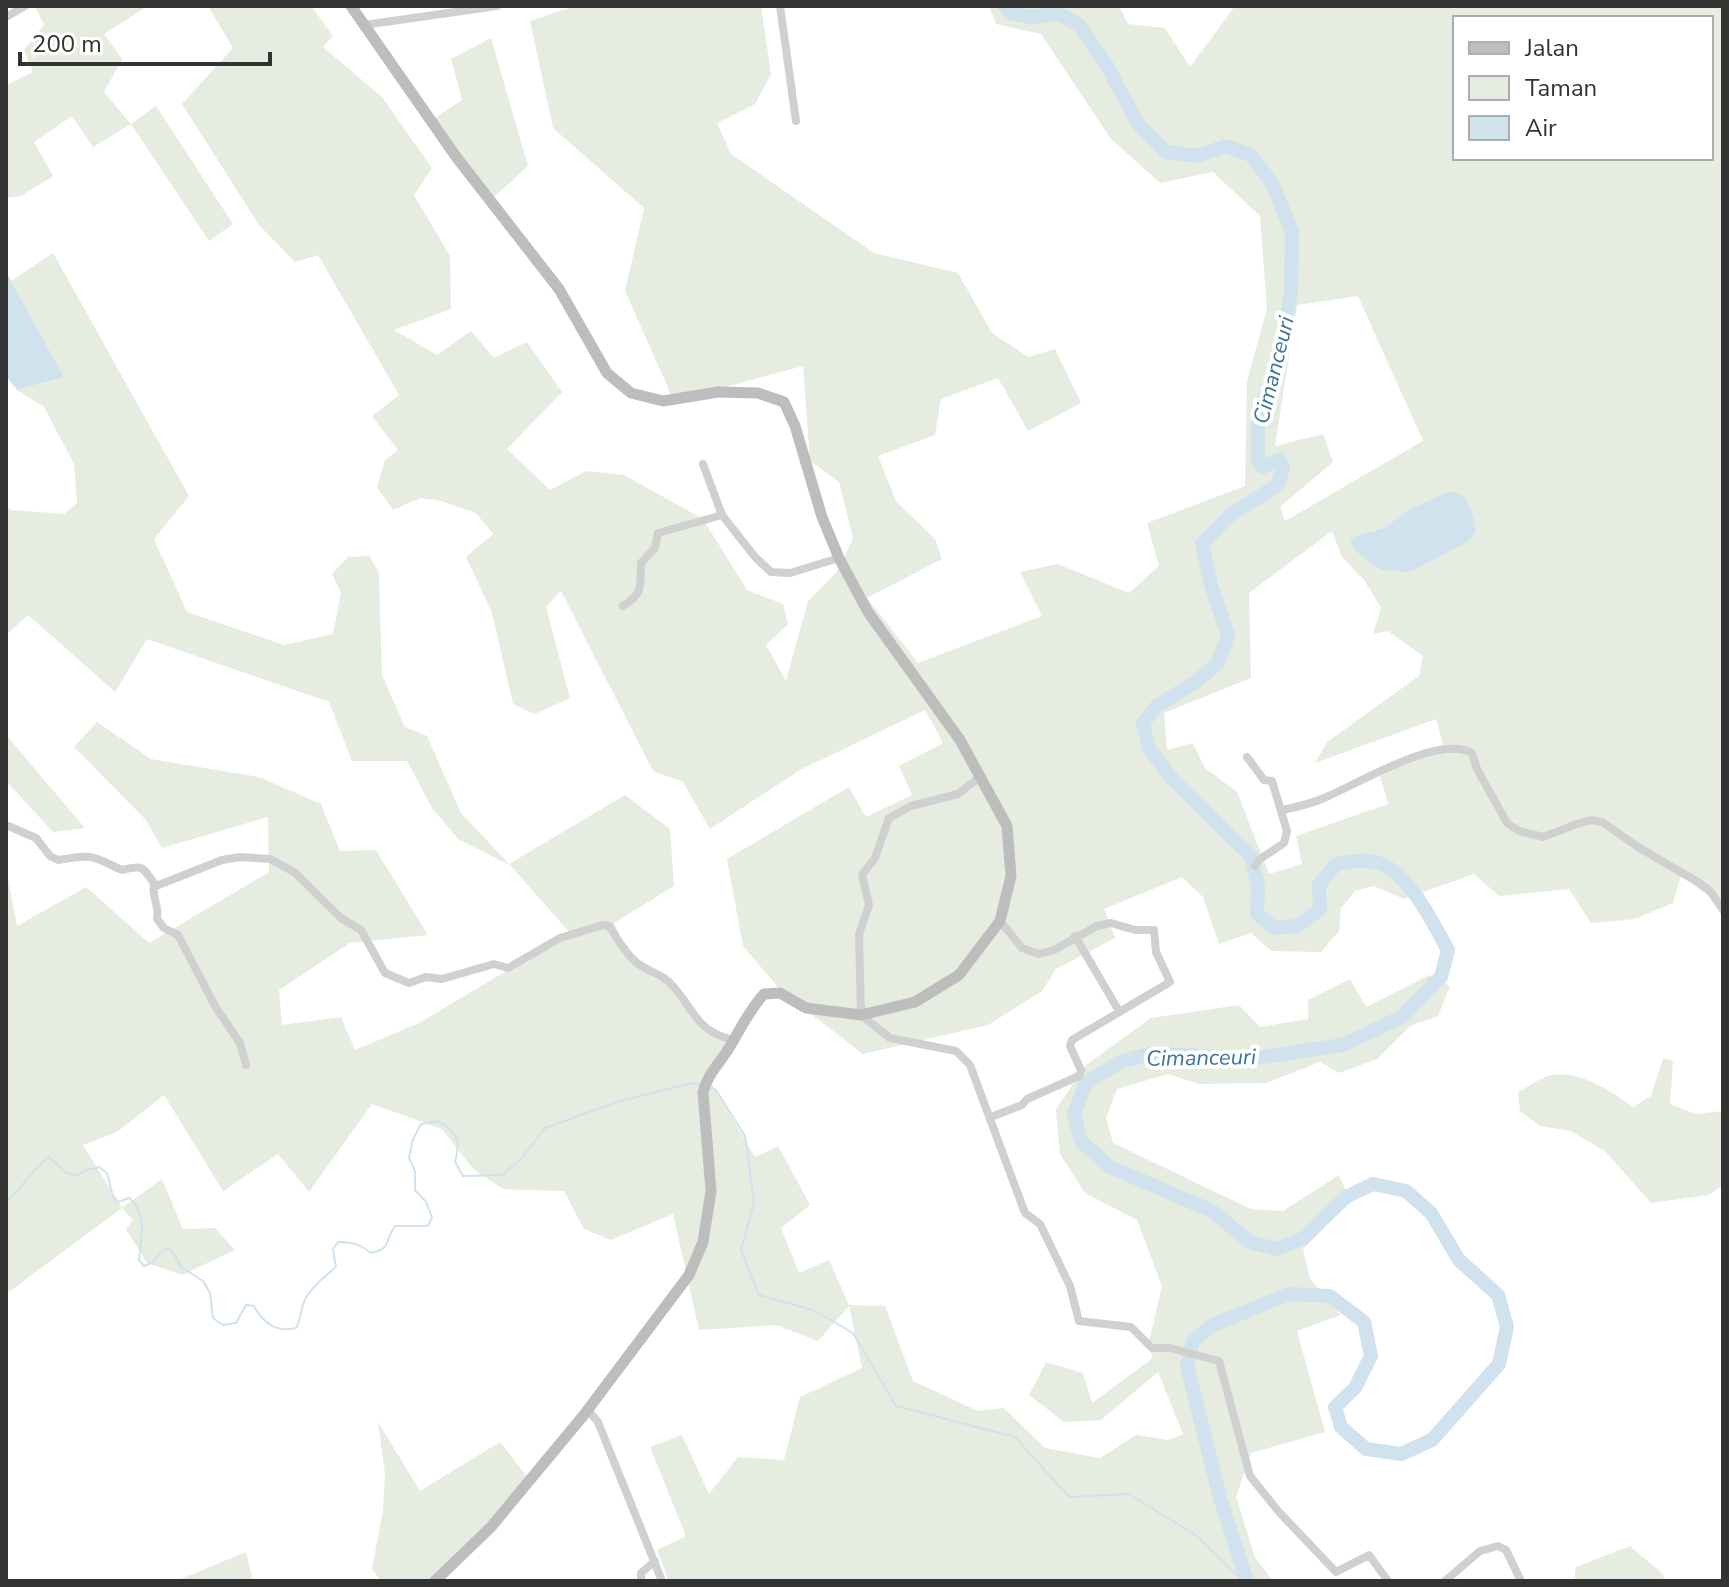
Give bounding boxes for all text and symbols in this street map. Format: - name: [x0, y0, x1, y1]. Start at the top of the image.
- scale bar: [20, 16, 270, 66]
- legend: [1453, 16, 1713, 160]
- text: 200 m: [32, 28, 102, 60]
- text: Jalan: [1524, 32, 1579, 64]
- text: Taman: [1525, 72, 1597, 104]
- text: Air: [1525, 112, 1557, 144]
- water label: Cimanceuri: [1246, 312, 1302, 427]
- water label: Cimanceuri: [1146, 1042, 1257, 1074]

